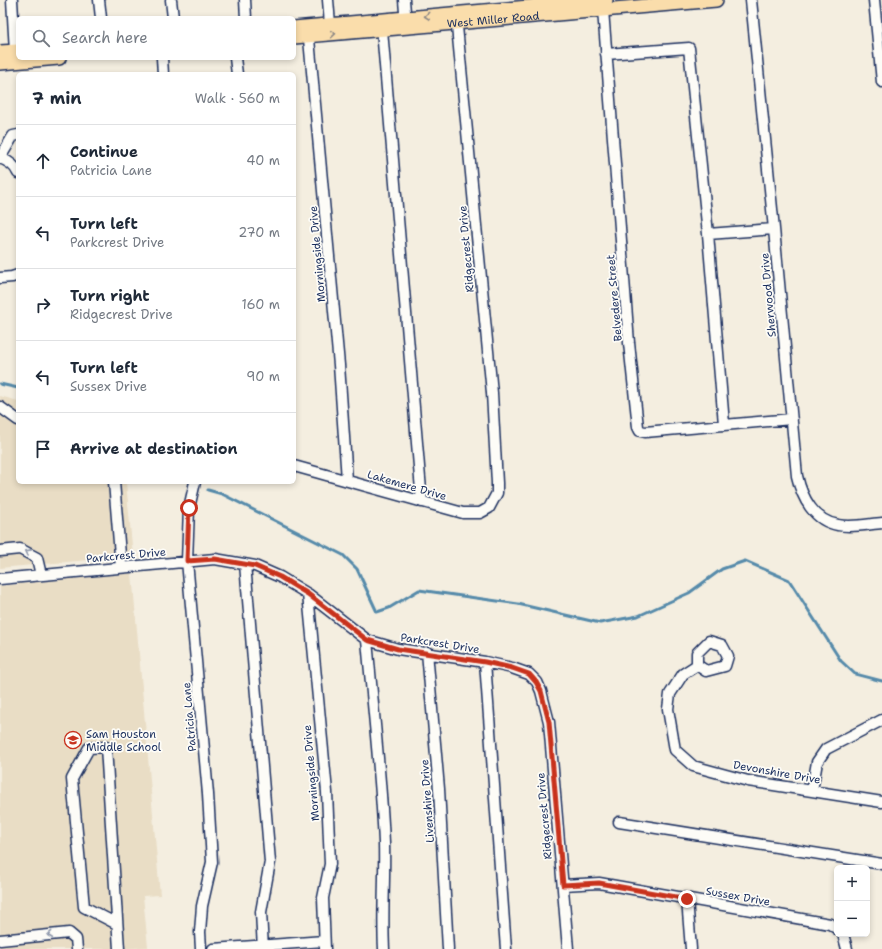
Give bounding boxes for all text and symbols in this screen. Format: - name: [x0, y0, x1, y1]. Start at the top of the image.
- street label: West Miller Road: [446, 9, 540, 32]
- one-way arrow: [424, 11, 430, 20]
- search box: [16, 16, 296, 60]
- icon: search: [30, 27, 52, 49]
- text: Search here: [62, 28, 148, 48]
- one-way arrow: [330, 29, 336, 38]
- text: 7 min: [32, 87, 82, 109]
- text: Walk · 560 m: [195, 90, 280, 107]
- text: Continue: [70, 142, 138, 162]
- icon: ahead: [32, 150, 54, 172]
- text: 40 m: [246, 152, 280, 169]
- text: Patricia Lane: [70, 162, 152, 179]
- street label: Morningside Drive: [306, 205, 329, 303]
- street label: Ridgecrest Drive: [455, 205, 478, 293]
- text: Turn left: [70, 214, 138, 234]
- icon: left: [32, 222, 54, 244]
- text: 270 m: [238, 224, 280, 241]
- text: Parkcrest Drive: [70, 234, 164, 251]
- street label: Sherwood Drive: [757, 252, 780, 338]
- street label: Belvedere Street: [603, 254, 626, 342]
- text: Turn right: [70, 286, 150, 306]
- icon: right: [32, 294, 54, 316]
- text: 160 m: [242, 296, 280, 313]
- text: Ridgecrest Drive: [70, 306, 173, 323]
- text: Turn left: [70, 358, 138, 378]
- icon: left: [32, 366, 54, 388]
- text: 90 m: [246, 368, 280, 385]
- text: Sussex Drive: [70, 378, 147, 395]
- icon: arrive: [32, 438, 54, 460]
- text: Arrive at destination: [70, 439, 238, 459]
- street label: Lakemere Drive: [366, 467, 448, 504]
- route start: [180, 499, 198, 517]
- street label: Parkcrest Drive: [86, 545, 167, 566]
- one-way arrow: [24, 550, 32, 557]
- street label: Parkcrest Drive: [399, 630, 481, 657]
- street label: Patricia Lane: [179, 682, 200, 752]
- street label: Morningside Drive: [300, 724, 323, 822]
- place label: Sam Houston Middle School: [86, 727, 162, 755]
- school or university icon: Sam Houston Middle School: [63, 730, 83, 750]
- street label: Devonshire Drive: [732, 757, 822, 788]
- street label: Livenshire Drive: [417, 759, 438, 843]
- street label: Ridgecrest Drive: [533, 772, 556, 860]
- map controls: [834, 865, 870, 937]
- button: +: [834, 865, 870, 901]
- street label: Sussex Drive: [704, 883, 771, 910]
- route end: [678, 890, 696, 908]
- button: −: [834, 901, 870, 937]
- one-way arrow: [47, 930, 53, 939]

